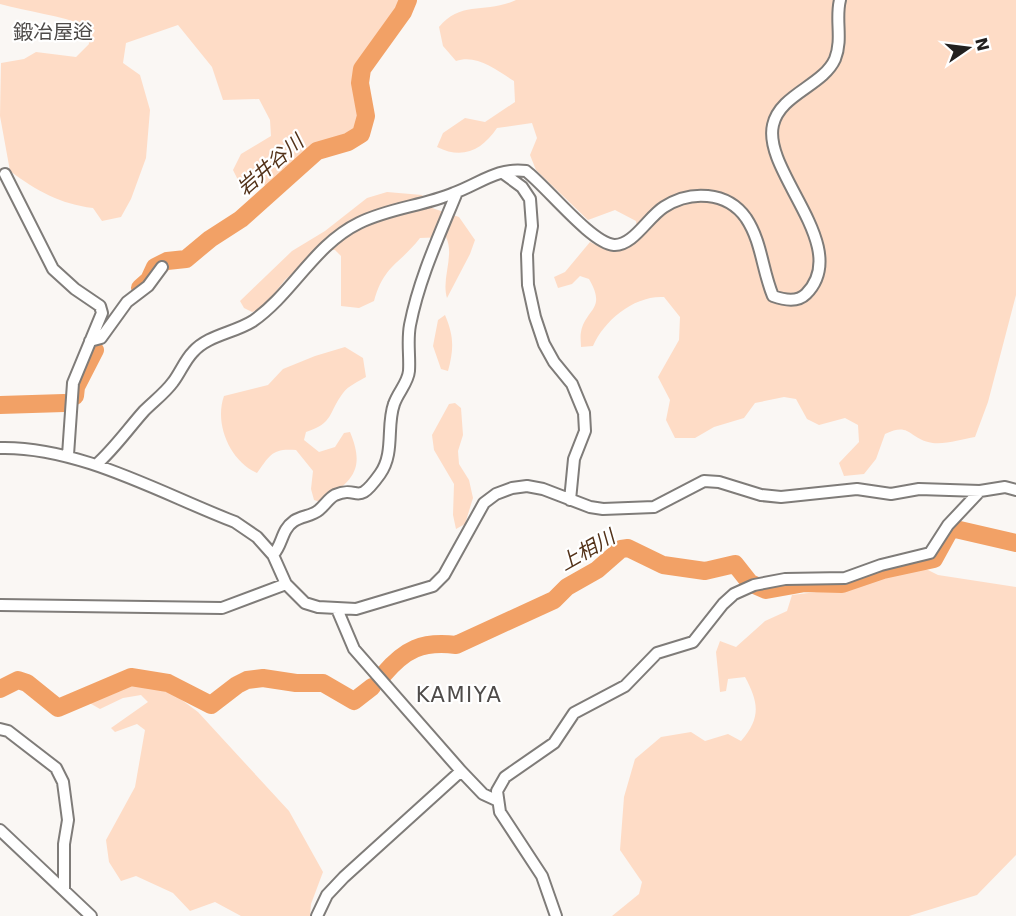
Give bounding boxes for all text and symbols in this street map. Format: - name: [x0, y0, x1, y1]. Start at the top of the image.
- north arrow: [938, 18, 998, 78]
- district label: 鍛冶屋逧: [13, 20, 93, 44]
- text: N: [971, 36, 993, 53]
- water label: 岩井谷川: [232, 128, 310, 200]
- water label: 上相川: [555, 524, 621, 575]
- district label: KAMIYA: [416, 683, 502, 707]

